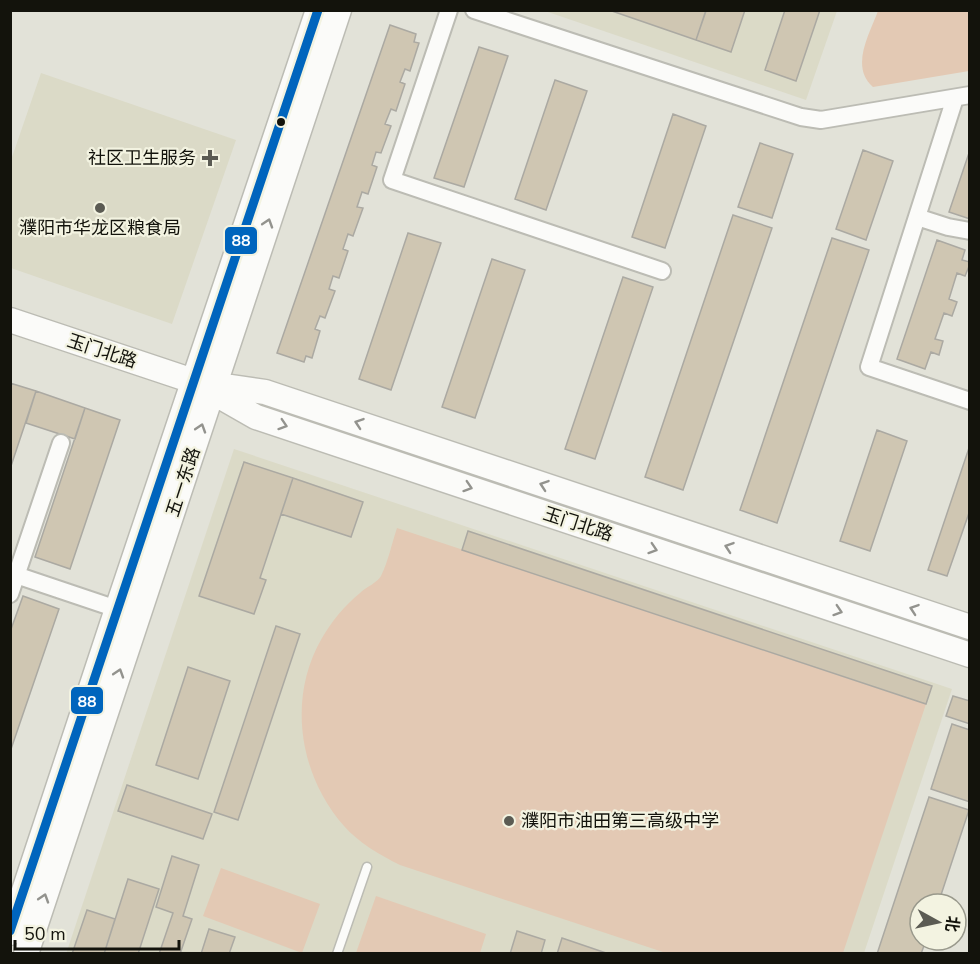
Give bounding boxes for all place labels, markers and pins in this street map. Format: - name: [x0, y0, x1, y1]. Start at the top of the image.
- unlabelled marker: [275, 116, 287, 128]
- place label: 社区卫生服务: [88, 146, 196, 170]
- marker: 社区卫生服务: [201, 149, 219, 167]
- marker: 濮阳市华龙区粮食局: [93, 201, 107, 215]
- place label: 濮阳市华龙区粮食局: [19, 216, 181, 240]
- place label: 濮阳市油田第三高级中学: [521, 809, 719, 833]
- marker: 濮阳市油田第三高级中学: [502, 814, 516, 828]

